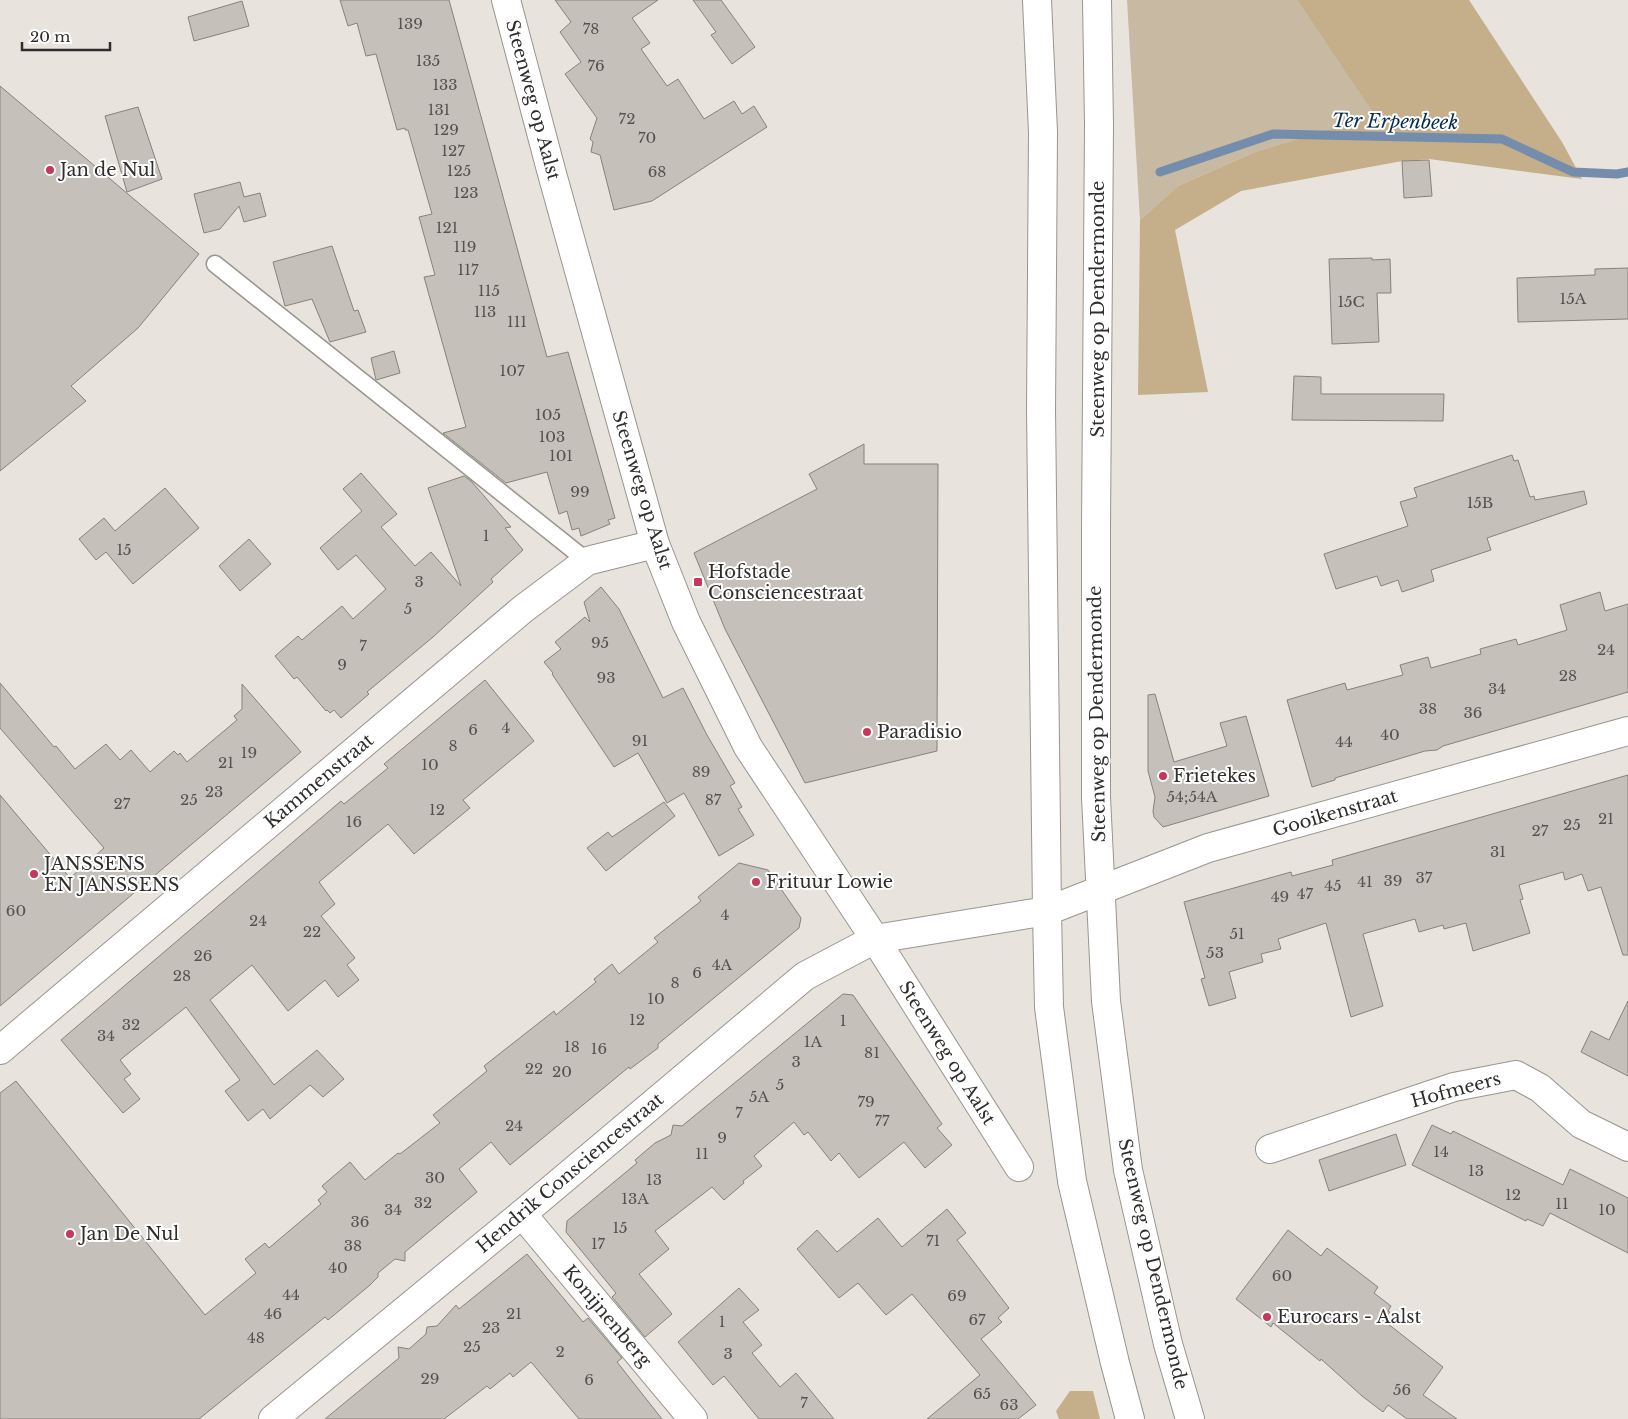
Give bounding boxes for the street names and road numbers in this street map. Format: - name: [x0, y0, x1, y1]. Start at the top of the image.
- street label: Steenweg op Aalst: [501, 17, 565, 183]
- street label: Steenweg op Dendermonde: [1087, 181, 1109, 437]
- street label: Steenweg op Aalst: [607, 408, 677, 572]
- street label: Steenweg op Dendermonde: [1084, 585, 1110, 843]
- street label: Kammenstraat: [260, 729, 378, 833]
- street label: Gooikenstraat: [1270, 785, 1400, 841]
- street label: Steenweg op Aalst: [894, 977, 1000, 1129]
- street label: Hofmeers: [1409, 1067, 1503, 1113]
- street label: Hendrik Consciencestraat: [472, 1088, 668, 1258]
- street label: Steenweg op Dendermonde: [1113, 1136, 1193, 1392]
- street label: Konijnenberg: [558, 1261, 656, 1371]

